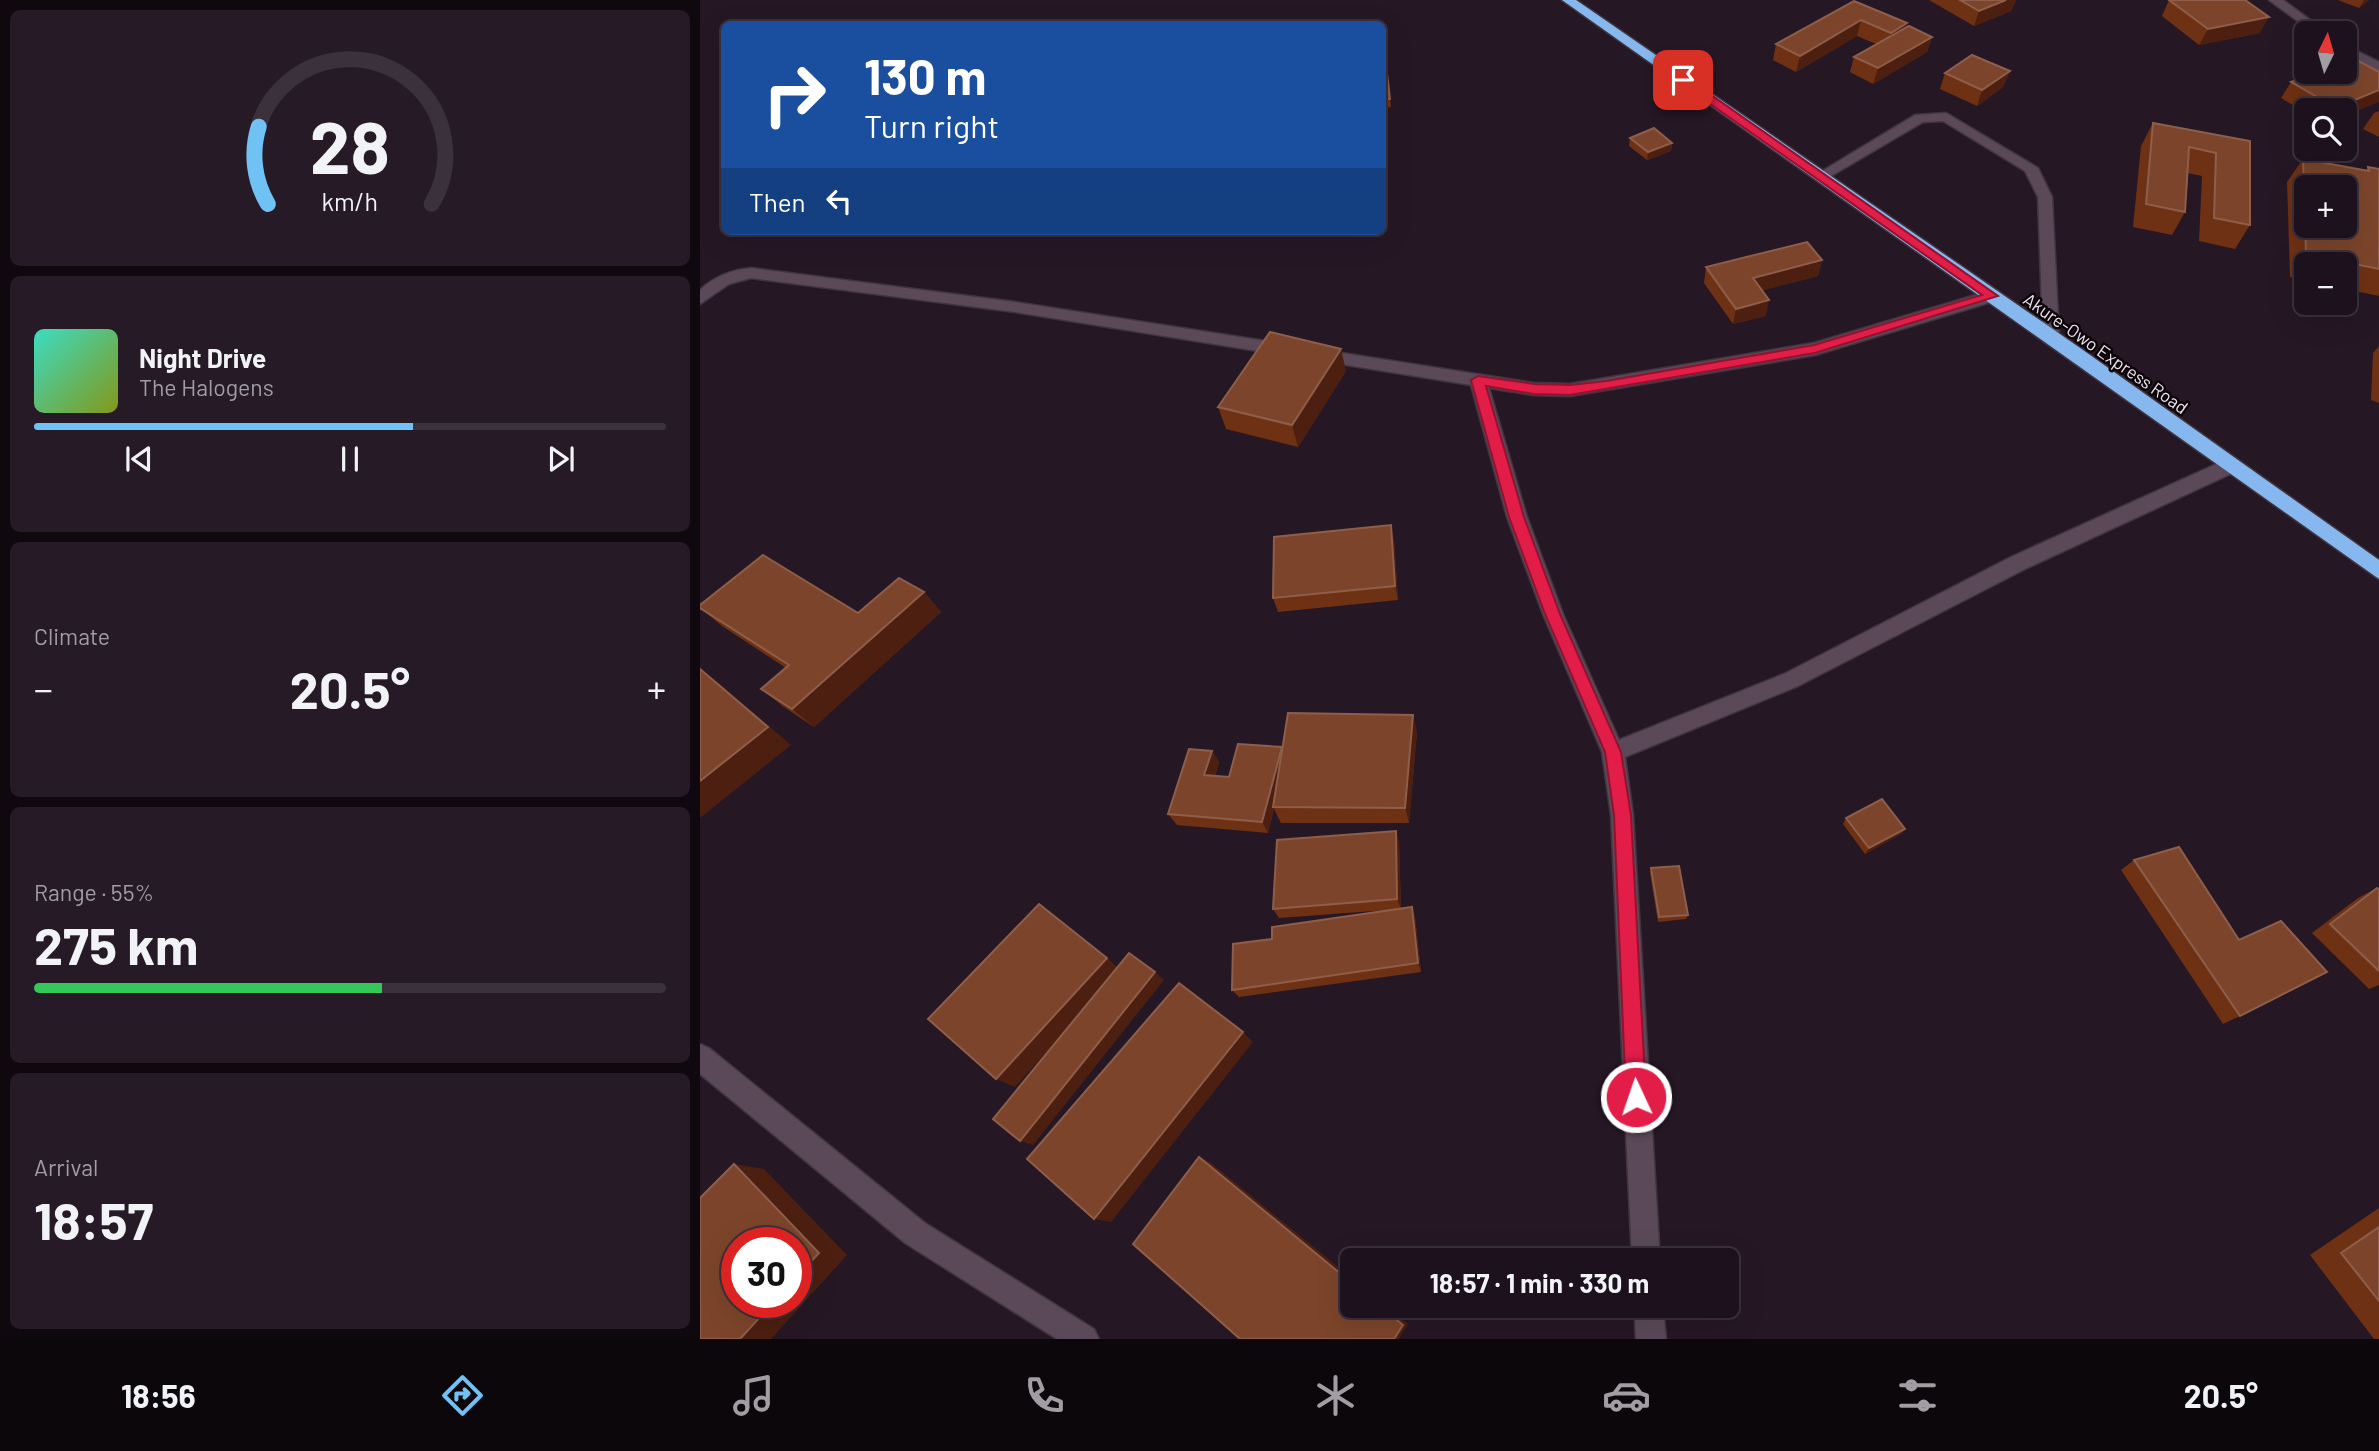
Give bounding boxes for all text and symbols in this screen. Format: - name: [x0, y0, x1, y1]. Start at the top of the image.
- north arrow: [2294, 21, 2357, 84]
- map controls: [2294, 21, 2357, 315]
- text: 130 m: [864, 46, 986, 105]
- icon: right: [749, 49, 840, 140]
- pin: [1653, 50, 1713, 110]
- icon: arrive: [1664, 61, 1702, 99]
- button: search: [2294, 98, 2357, 161]
- text: 28: [310, 101, 390, 189]
- text: Turn right: [864, 106, 999, 144]
- button: +: [2294, 175, 2357, 238]
- icon: left: [820, 182, 858, 220]
- text: km/h: [322, 186, 378, 216]
- text: Then: [749, 186, 806, 217]
- button: −: [2294, 252, 2357, 315]
- street label: Akure-Owo Express Road: [2020, 288, 2192, 418]
- text: Night Drive: [139, 342, 266, 373]
- text: The Halogens: [139, 373, 274, 401]
- icon: previous: [120, 440, 158, 478]
- icon: pause: [331, 440, 369, 478]
- icon: next: [542, 440, 580, 478]
- text: Climate: [34, 622, 110, 650]
- text: 20.5°: [290, 657, 410, 719]
- text: −: [34, 665, 53, 711]
- text: +: [647, 665, 666, 711]
- text: Range · 55%: [34, 878, 154, 906]
- text: 275 km: [34, 913, 198, 975]
- position arrow: [1599, 1060, 1673, 1134]
- text: Arrival: [34, 1153, 98, 1181]
- text: 18:57: [34, 1188, 153, 1250]
- speed limit sign: 30: [721, 1227, 812, 1318]
- text: 18:57 · 1 min · 330 m: [1430, 1267, 1649, 1298]
- icon: directions: [438, 1371, 487, 1420]
- icon: music: [729, 1371, 778, 1420]
- icon: phone: [1020, 1371, 1069, 1420]
- icon: climate: [1311, 1371, 1360, 1420]
- icon: car: [1602, 1371, 1651, 1420]
- icon: filters: [1893, 1371, 1942, 1420]
- text: 18:56: [121, 1376, 196, 1414]
- text: 20.5°: [2184, 1376, 2258, 1414]

